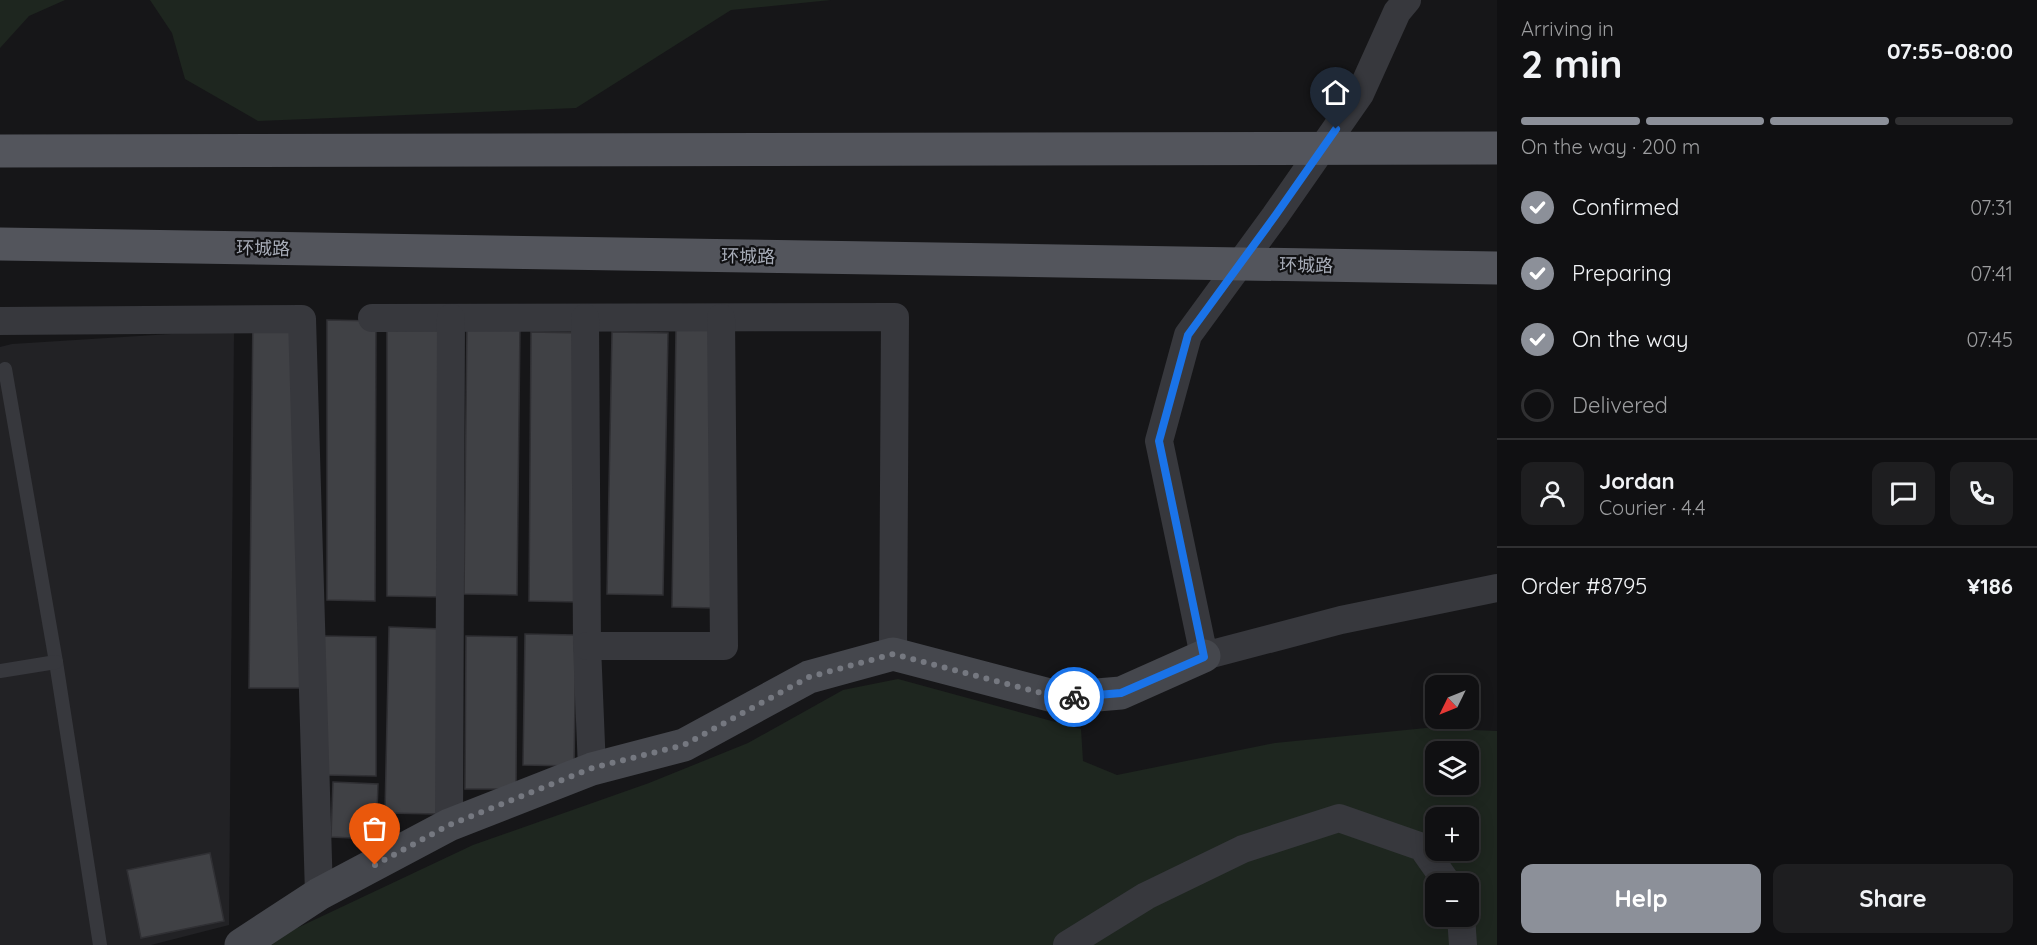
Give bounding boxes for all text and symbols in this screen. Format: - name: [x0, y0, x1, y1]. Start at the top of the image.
- text: Arriving in: [1521, 16, 1614, 41]
- text: 07:55–08:00: [1887, 37, 2013, 65]
- text: 2 min: [1521, 39, 1623, 88]
- pin: [1310, 67, 1361, 129]
- icon: home: [1319, 76, 1352, 109]
- text: On the way · 200 m: [1521, 134, 1700, 159]
- icon: check: [1521, 191, 1554, 224]
- text: Confirmed: [1572, 193, 1679, 221]
- text: 07:31: [1970, 195, 2013, 220]
- street label: 环城路: [236, 236, 290, 260]
- street label: 环城路: [721, 244, 775, 268]
- street label: 环城路: [1279, 253, 1333, 277]
- icon: check: [1521, 257, 1554, 290]
- text: Preparing: [1572, 259, 1672, 287]
- text: 07:41: [1970, 261, 2013, 286]
- icon: check: [1521, 323, 1554, 356]
- text: On the way: [1572, 325, 1688, 353]
- text: 07:45: [1967, 327, 2013, 352]
- text: Delivered: [1572, 391, 1668, 419]
- button: person: [1521, 462, 1584, 525]
- button: chat: [1872, 462, 1935, 525]
- button: phone: [1950, 462, 2013, 525]
- text: Jordan: [1599, 467, 1675, 495]
- text: Courier · 4.4: [1599, 495, 1705, 520]
- text: Order #8795: [1521, 572, 1647, 600]
- text: ¥186: [1967, 572, 2013, 600]
- courier: [1044, 667, 1104, 727]
- north arrow: [1425, 675, 1479, 729]
- map controls: [1425, 675, 1479, 927]
- icon: bike: [1058, 681, 1091, 714]
- button: layers: [1425, 741, 1479, 795]
- pin: [349, 803, 400, 865]
- button: +: [1425, 807, 1479, 861]
- icon: bag: [358, 812, 391, 845]
- button: Help: [1521, 864, 1761, 933]
- button: Share: [1773, 864, 2013, 933]
- button: −: [1425, 873, 1479, 927]

